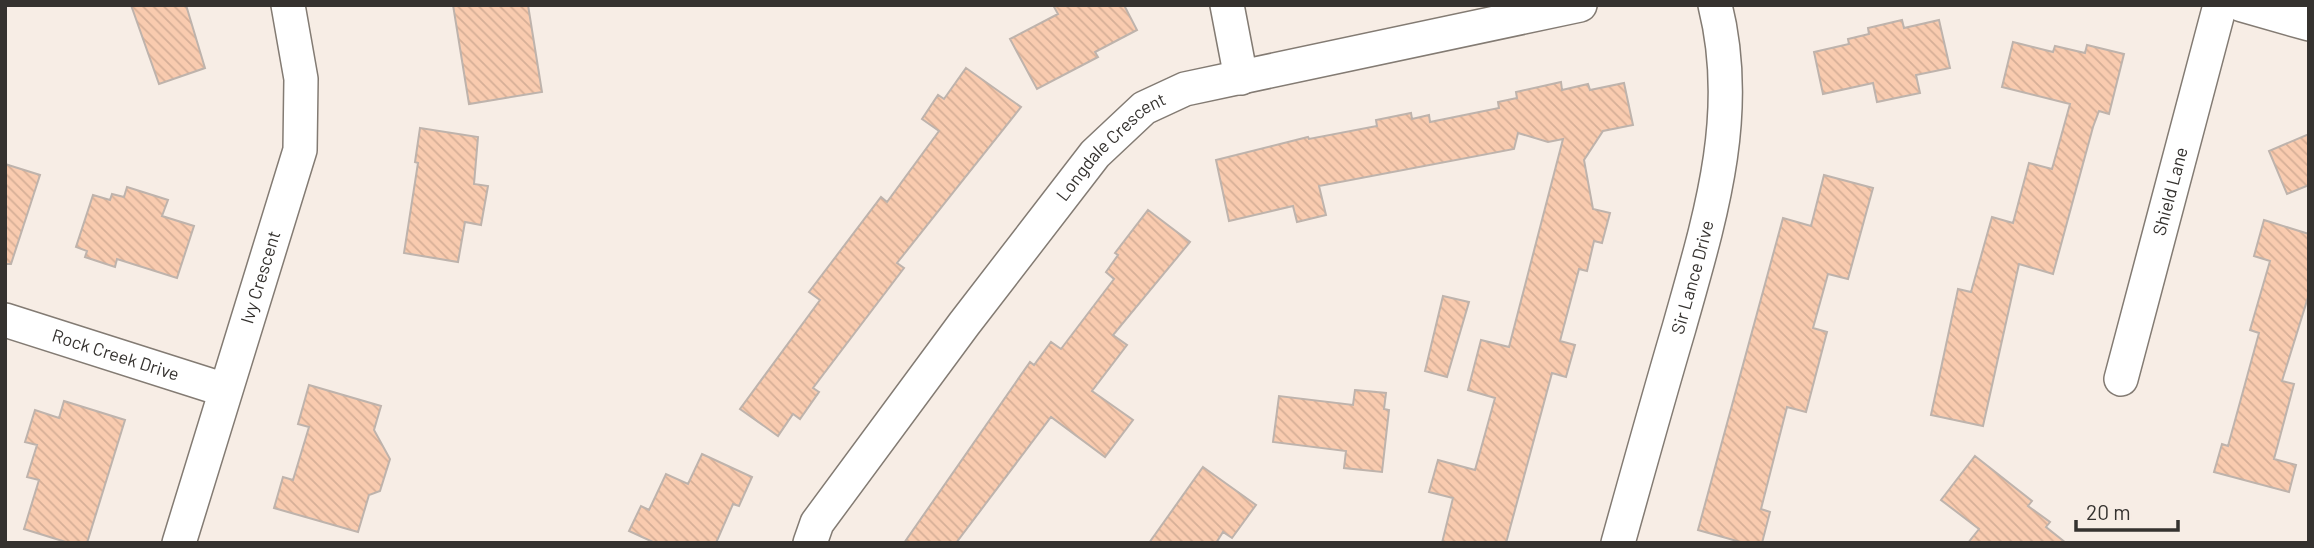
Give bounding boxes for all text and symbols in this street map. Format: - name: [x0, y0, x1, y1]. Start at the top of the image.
- street label: Longdale Crescent: [1051, 88, 1169, 205]
- street label: Shield Lane: [2147, 145, 2192, 238]
- street label: Sir Lance Drive: [1666, 218, 1718, 337]
- street label: Ivy Crescent: [235, 228, 284, 326]
- street label: Rock Creek Drive: [50, 324, 182, 385]
- scale bar: [2076, 489, 2178, 532]
- text: 20 m: [2086, 499, 2131, 524]

